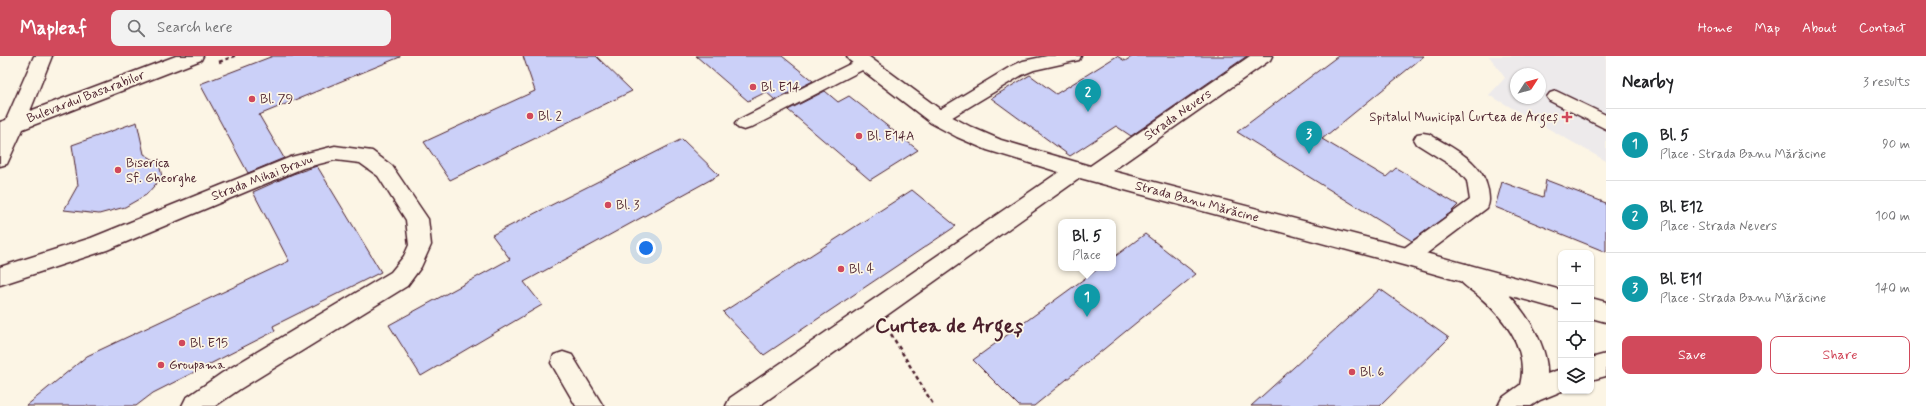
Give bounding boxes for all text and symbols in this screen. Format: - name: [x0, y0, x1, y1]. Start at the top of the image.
- search box: [111, 10, 391, 46]
- text: Mapleaf: [20, 16, 87, 41]
- icon: search: [125, 17, 147, 39]
- text: Search here: [157, 18, 233, 38]
- text: Home: [1698, 19, 1732, 37]
- text: Map: [1754, 19, 1780, 37]
- text: About: [1802, 19, 1837, 37]
- text: Contact: [1859, 19, 1906, 37]
- street label: Bulevardul Basarabilor: [25, 66, 148, 127]
- north arrow: [1510, 68, 1546, 104]
- text: Nearby: [1622, 71, 1674, 93]
- text: 3 results: [1863, 74, 1910, 91]
- place label: Bl. E14: [761, 79, 800, 96]
- pin: 2: [1075, 79, 1101, 112]
- marker: Bl. E14: [748, 82, 758, 92]
- street label: Strada Nevers: [1141, 85, 1215, 144]
- place label: Bl. 79: [260, 91, 293, 108]
- marker: Bl. 79: [247, 94, 257, 104]
- place label: Bl. 2: [538, 108, 563, 125]
- place label: Spitalul Municipal Curtea de Argeș: [1369, 109, 1558, 128]
- marker: Bl. 2: [525, 111, 535, 121]
- marker: Spitalul Municipal Curtea de Argeș: [1561, 111, 1573, 123]
- pin: 3: [1296, 121, 1322, 154]
- text: Bl. 5: [1660, 126, 1689, 146]
- place label: Bl. E14A: [867, 128, 914, 145]
- marker: Bl. E14A: [854, 131, 864, 141]
- text: 1: [1632, 136, 1638, 153]
- text: 90 m: [1882, 136, 1910, 153]
- text: Place · Strada Banu Mărăcine: [1660, 146, 1826, 163]
- street label: Strada Mihai Bravu: [209, 151, 315, 205]
- place label: Biserica Sf. Gheorghe: [126, 155, 197, 187]
- marker: Biserica Sf. Gheorghe: [113, 165, 123, 175]
- street label: Strada Banu Mărăcine: [1133, 177, 1261, 227]
- place label: Bl. 3: [616, 197, 640, 214]
- text: Bl. E12: [1660, 198, 1704, 218]
- marker: Bl. 3: [603, 200, 613, 210]
- text: 2: [1632, 208, 1638, 225]
- text: 100 m: [1875, 208, 1910, 225]
- text: Place · Strada Nevers: [1660, 218, 1777, 235]
- popup: [1058, 219, 1116, 271]
- text: Bl. 5: [1072, 227, 1102, 247]
- your location: [636, 238, 656, 258]
- text: Place: [1072, 247, 1101, 264]
- map controls: [1558, 250, 1594, 394]
- button: +: [1558, 250, 1594, 286]
- place label: Bl. 4: [849, 261, 875, 278]
- marker: Bl. 4: [836, 264, 846, 274]
- text: Bl. E11: [1660, 270, 1702, 290]
- text: 3: [1632, 280, 1638, 297]
- text: 140 m: [1875, 280, 1910, 297]
- pin: 1: [1074, 284, 1100, 317]
- button: −: [1558, 286, 1594, 322]
- text: Place · Strada Banu Mărăcine: [1660, 290, 1826, 307]
- district label: Curtea de Argeș: [875, 312, 1024, 342]
- button: locate: [1558, 322, 1594, 358]
- place label: Bl. E15: [190, 335, 228, 352]
- button: Save: [1622, 336, 1762, 374]
- button: Share: [1770, 336, 1910, 374]
- marker: Bl. E15: [177, 338, 187, 348]
- place label: Groupama: [169, 357, 225, 374]
- button: layers: [1558, 358, 1594, 394]
- marker: Groupama: [156, 360, 166, 370]
- place label: Bl. 6: [1360, 364, 1385, 381]
- marker: Bl. 6: [1347, 367, 1357, 377]

